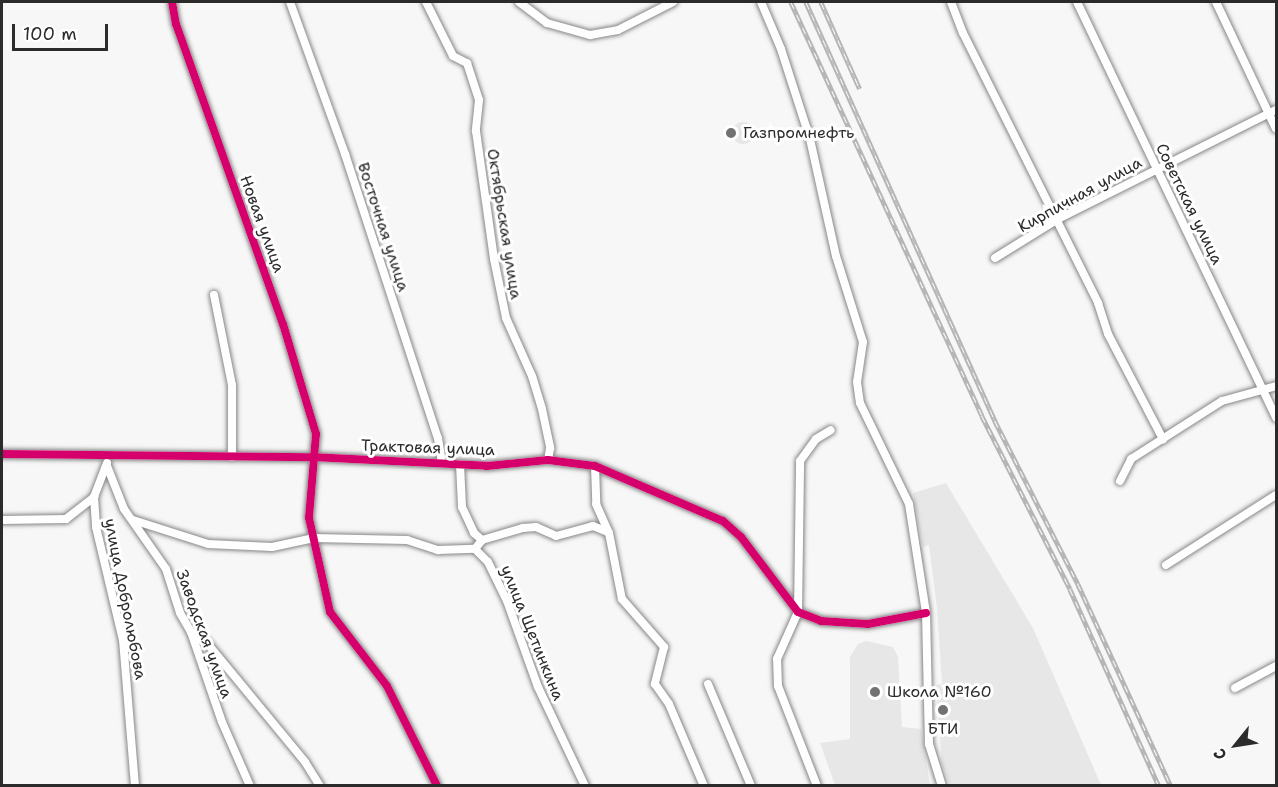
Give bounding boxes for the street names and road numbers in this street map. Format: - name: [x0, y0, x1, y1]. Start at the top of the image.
- street label: Советская улица: [1151, 140, 1227, 268]
- street label: Октябрьская улица: [483, 147, 525, 301]
- street label: Кирпичная улица: [1015, 153, 1145, 237]
- street label: Восточная улица: [353, 160, 413, 294]
- street label: Новая улица: [236, 173, 288, 275]
- street label: Трактовая улица: [361, 436, 495, 460]
- street label: улица Добролюбова: [100, 517, 150, 681]
- street label: улица Щетинкина: [496, 563, 568, 703]
- street label: Заводская улица: [172, 567, 236, 701]

